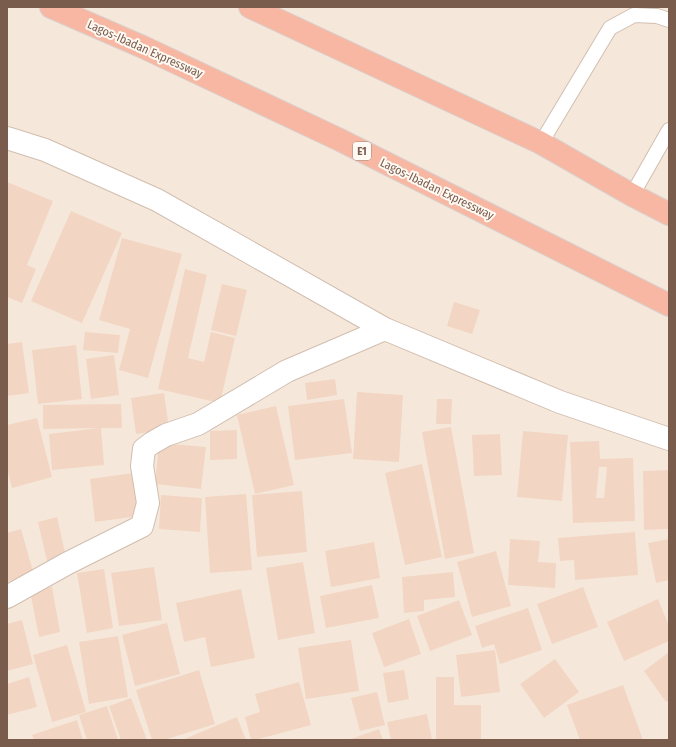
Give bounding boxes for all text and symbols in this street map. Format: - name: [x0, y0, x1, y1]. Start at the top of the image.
- street label: Lagos-Ibadan Expressway: [85, 17, 205, 81]
- road number: E1: [353, 142, 371, 160]
- street label: Lagos-Ibadan Expressway: [378, 155, 497, 223]

